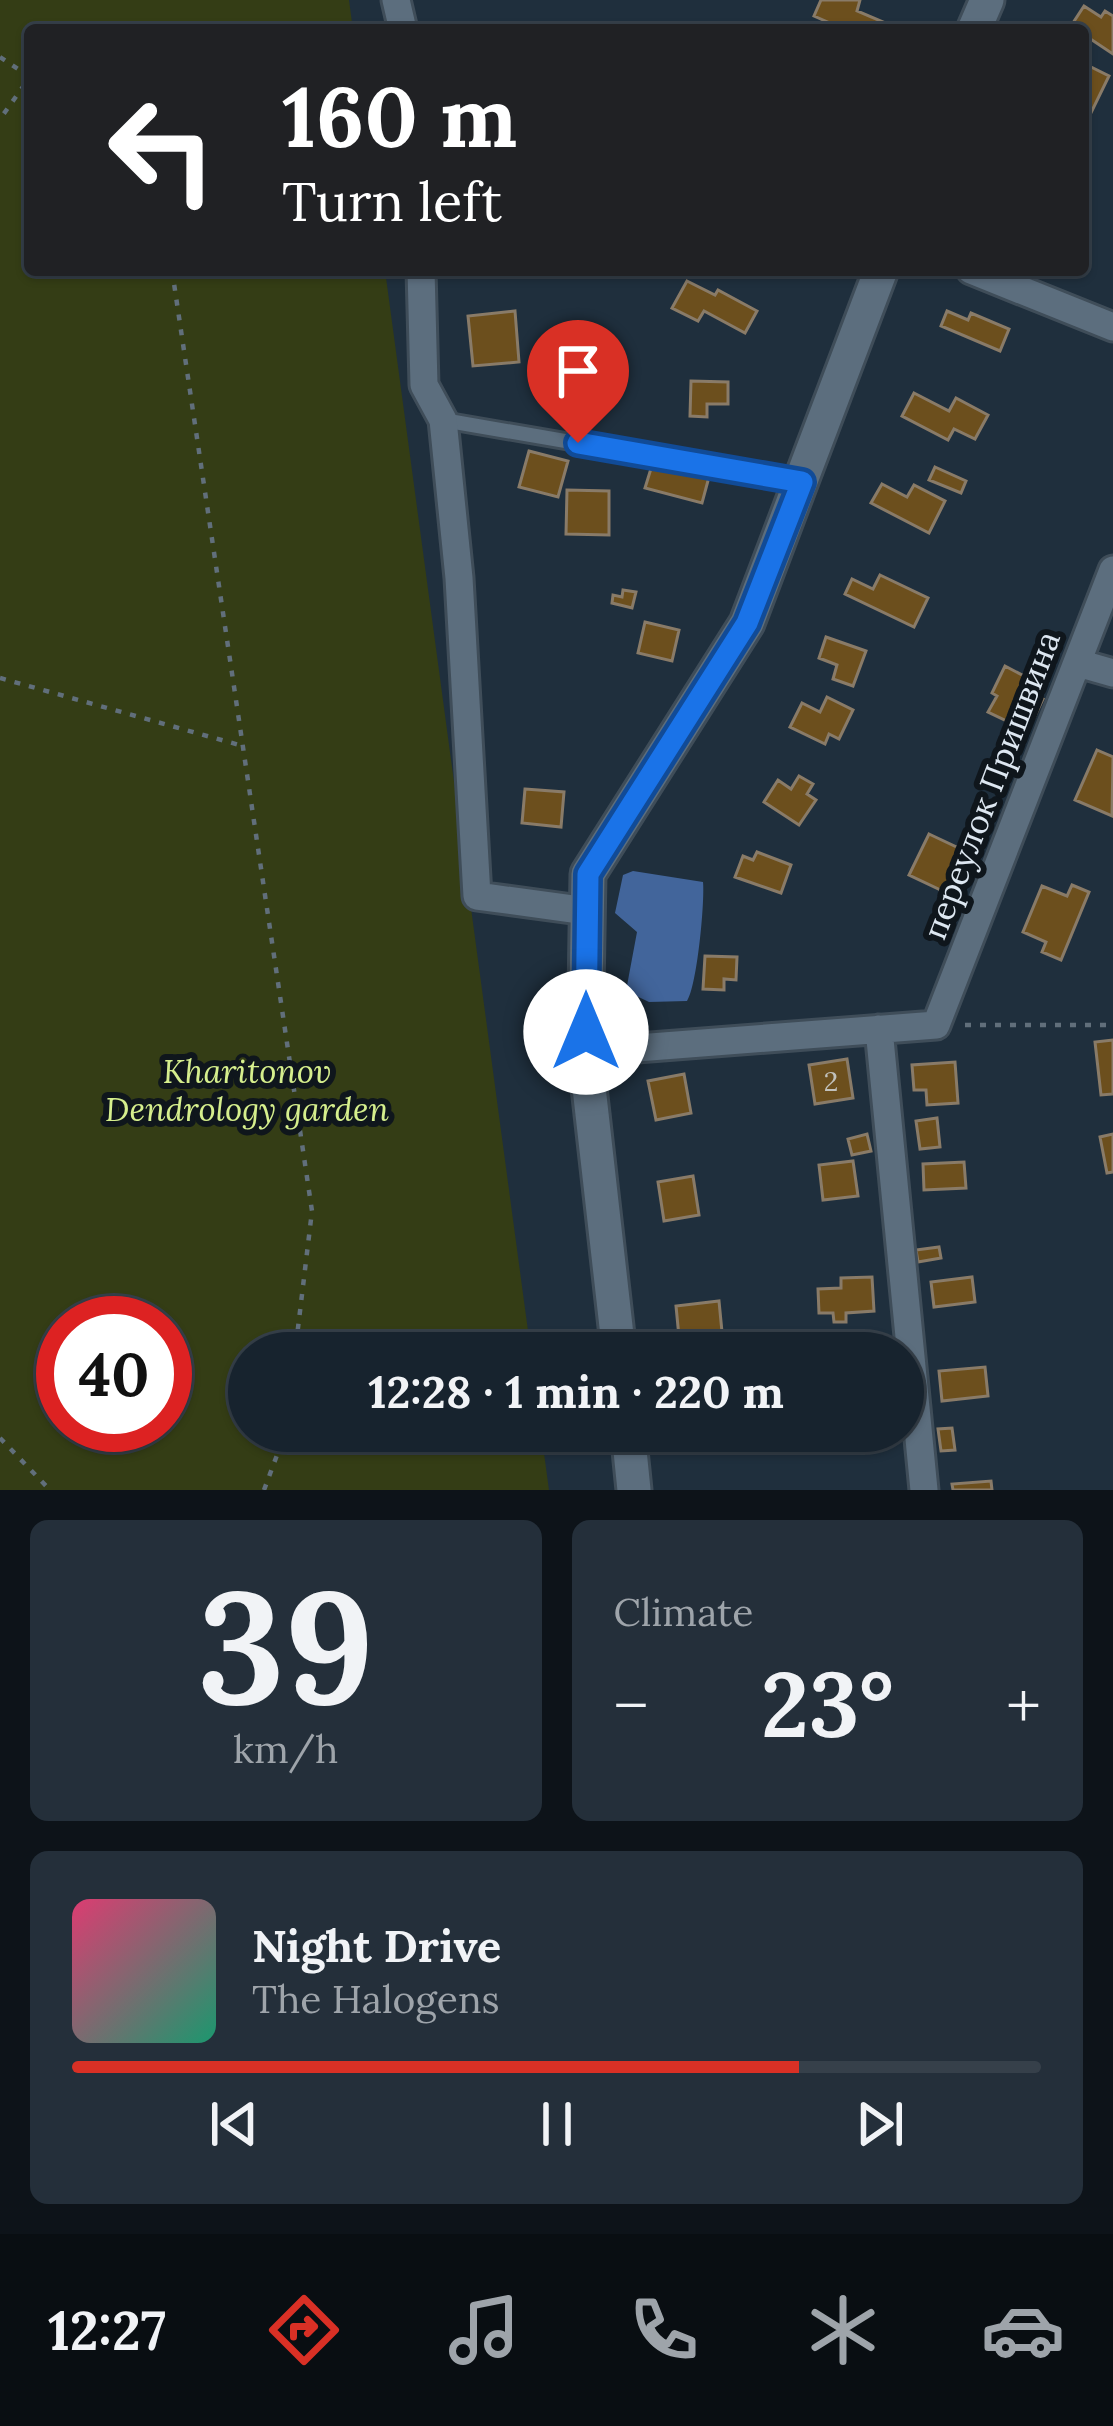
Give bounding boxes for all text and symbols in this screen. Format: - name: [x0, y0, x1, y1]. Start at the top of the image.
- text: 160 m: [282, 62, 517, 170]
- icon: left: [84, 72, 240, 228]
- text: Turn left: [282, 167, 502, 236]
- pin: [527, 320, 629, 443]
- icon: arrive: [545, 338, 611, 404]
- street label: переулок Пришвина: [913, 625, 1069, 945]
- position arrow: [523, 969, 649, 1095]
- park label: Kharitonov Dendrology garden: [105, 1050, 389, 1130]
- house number: 2: [824, 1064, 838, 1098]
- speed limit sign: 40: [36, 1296, 192, 1452]
- text: 12:28 · 1 min · 220 m: [368, 1363, 784, 1420]
- text: 39: [197, 1546, 374, 1746]
- text: Climate: [614, 1587, 753, 1637]
- text: 23°: [761, 1646, 894, 1762]
- text: −: [614, 1663, 648, 1747]
- text: +: [1006, 1663, 1041, 1747]
- text: km/h: [233, 1724, 338, 1774]
- text: Night Drive: [252, 1917, 501, 1974]
- text: The Halogens: [252, 1974, 500, 2024]
- icon: previous: [201, 2091, 267, 2157]
- icon: pause: [524, 2091, 590, 2157]
- icon: next: [847, 2091, 913, 2157]
- icon: directions: [262, 2288, 346, 2372]
- icon: music: [442, 2288, 526, 2372]
- icon: phone: [622, 2288, 706, 2372]
- icon: climate: [801, 2288, 885, 2372]
- icon: car: [981, 2288, 1065, 2372]
- text: 12:27: [48, 2296, 166, 2365]

